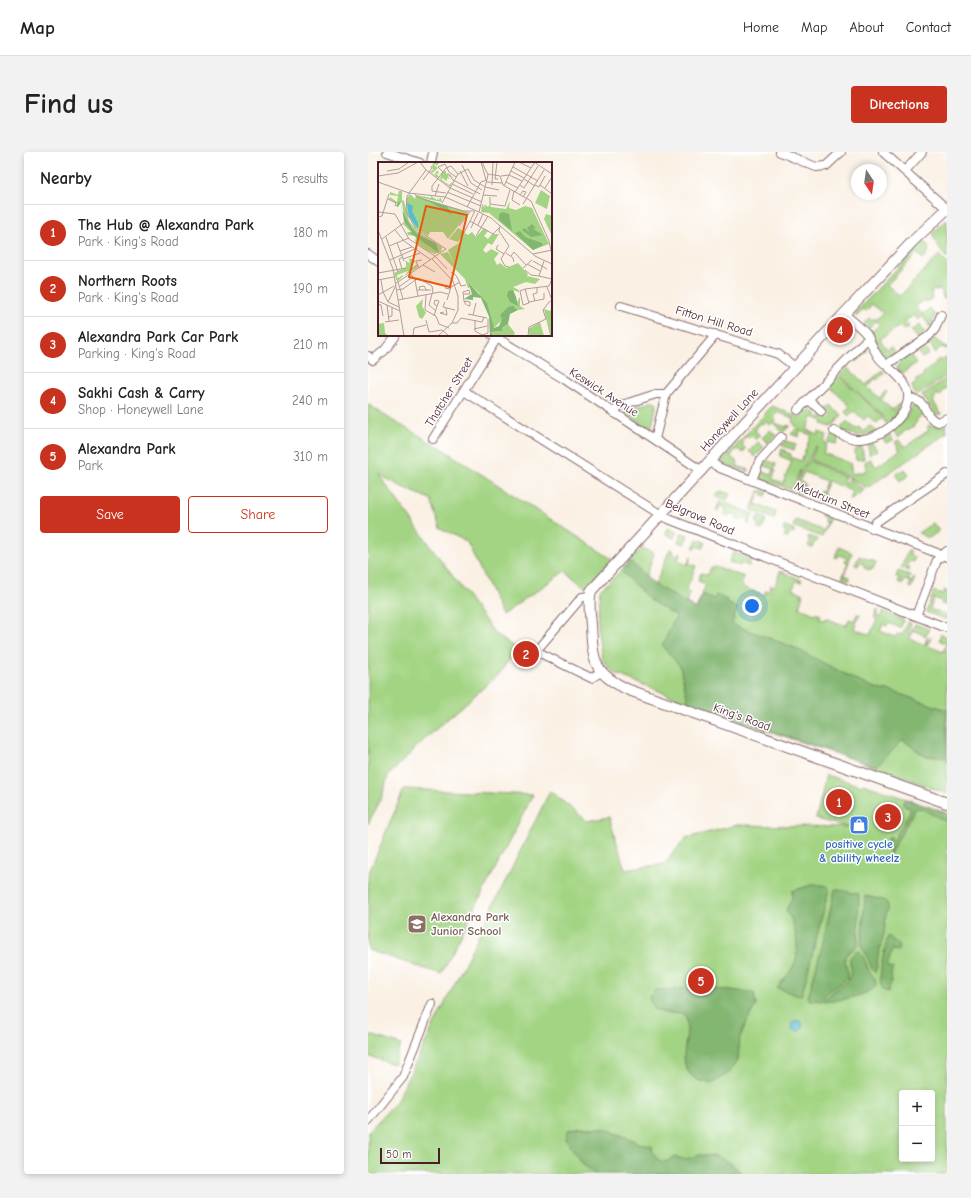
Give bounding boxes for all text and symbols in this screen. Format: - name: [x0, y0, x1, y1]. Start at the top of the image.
- text: Map: [20, 17, 55, 39]
- text: Home: [743, 19, 779, 36]
- text: Map: [801, 19, 827, 36]
- text: About: [849, 19, 884, 36]
- text: Contact: [906, 19, 951, 36]
- button: Directions: [851, 86, 947, 123]
- text: Find us: [24, 88, 113, 120]
- inset map: [378, 162, 552, 336]
- north arrow: [851, 164, 887, 200]
- text: Nearby: [40, 169, 91, 188]
- text: 5 results: [281, 171, 328, 186]
- text: The Hub @ Alexandra Park: [78, 216, 254, 234]
- text: 1: [50, 225, 56, 240]
- text: 180 m: [293, 225, 328, 240]
- text: Park · King's Road: [78, 234, 179, 249]
- text: Northern Roots: [78, 272, 177, 290]
- text: 2: [50, 281, 56, 296]
- text: 190 m: [293, 281, 328, 296]
- text: Park · King's Road: [78, 290, 179, 305]
- street label: Fitton Hill Road: [674, 303, 754, 339]
- pin: 4: [827, 315, 853, 345]
- text: Alexandra Park Car Park: [78, 328, 238, 346]
- text: 3: [50, 337, 56, 352]
- text: 210 m: [293, 337, 328, 352]
- text: Parking · King's Road: [78, 346, 196, 361]
- street label: Thatcher Street: [422, 354, 476, 429]
- street label: Keswick Avenue: [567, 364, 641, 420]
- text: Sakhi Cash & Carry: [78, 384, 205, 402]
- street label: Honeywell Lane: [697, 386, 761, 454]
- text: 4: [50, 393, 56, 408]
- text: 240 m: [292, 393, 328, 408]
- text: Shop · Honeywell Lane: [78, 402, 203, 417]
- text: Alexandra Park: [78, 440, 176, 458]
- text: 5: [50, 449, 56, 464]
- text: 310 m: [293, 449, 328, 464]
- text: Park: [78, 458, 103, 473]
- street label: Meldrum Street: [792, 479, 872, 522]
- button: Save: [40, 496, 180, 533]
- button: Share: [188, 496, 328, 533]
- street label: Belgrave Road: [663, 496, 737, 538]
- your location: [742, 596, 762, 616]
- pin: 2: [513, 639, 539, 669]
- street label: King's Road: [712, 700, 772, 734]
- pin: 1: [826, 787, 852, 817]
- pin: 3: [875, 802, 901, 832]
- shop icon: positive cycle & ability wheelz: [848, 814, 870, 836]
- place label: positive cycle & ability wheelz: [819, 837, 900, 865]
- place label: Alexandra Park Junior School: [431, 910, 509, 938]
- school or university icon: Alexandra Park Junior School: [406, 913, 428, 935]
- pin: 5: [688, 966, 714, 996]
- map controls: [899, 1090, 935, 1162]
- button: +: [899, 1090, 935, 1126]
- button: −: [899, 1126, 935, 1162]
- scale bar: [380, 1146, 440, 1165]
- text: 50 m: [386, 1148, 411, 1161]

